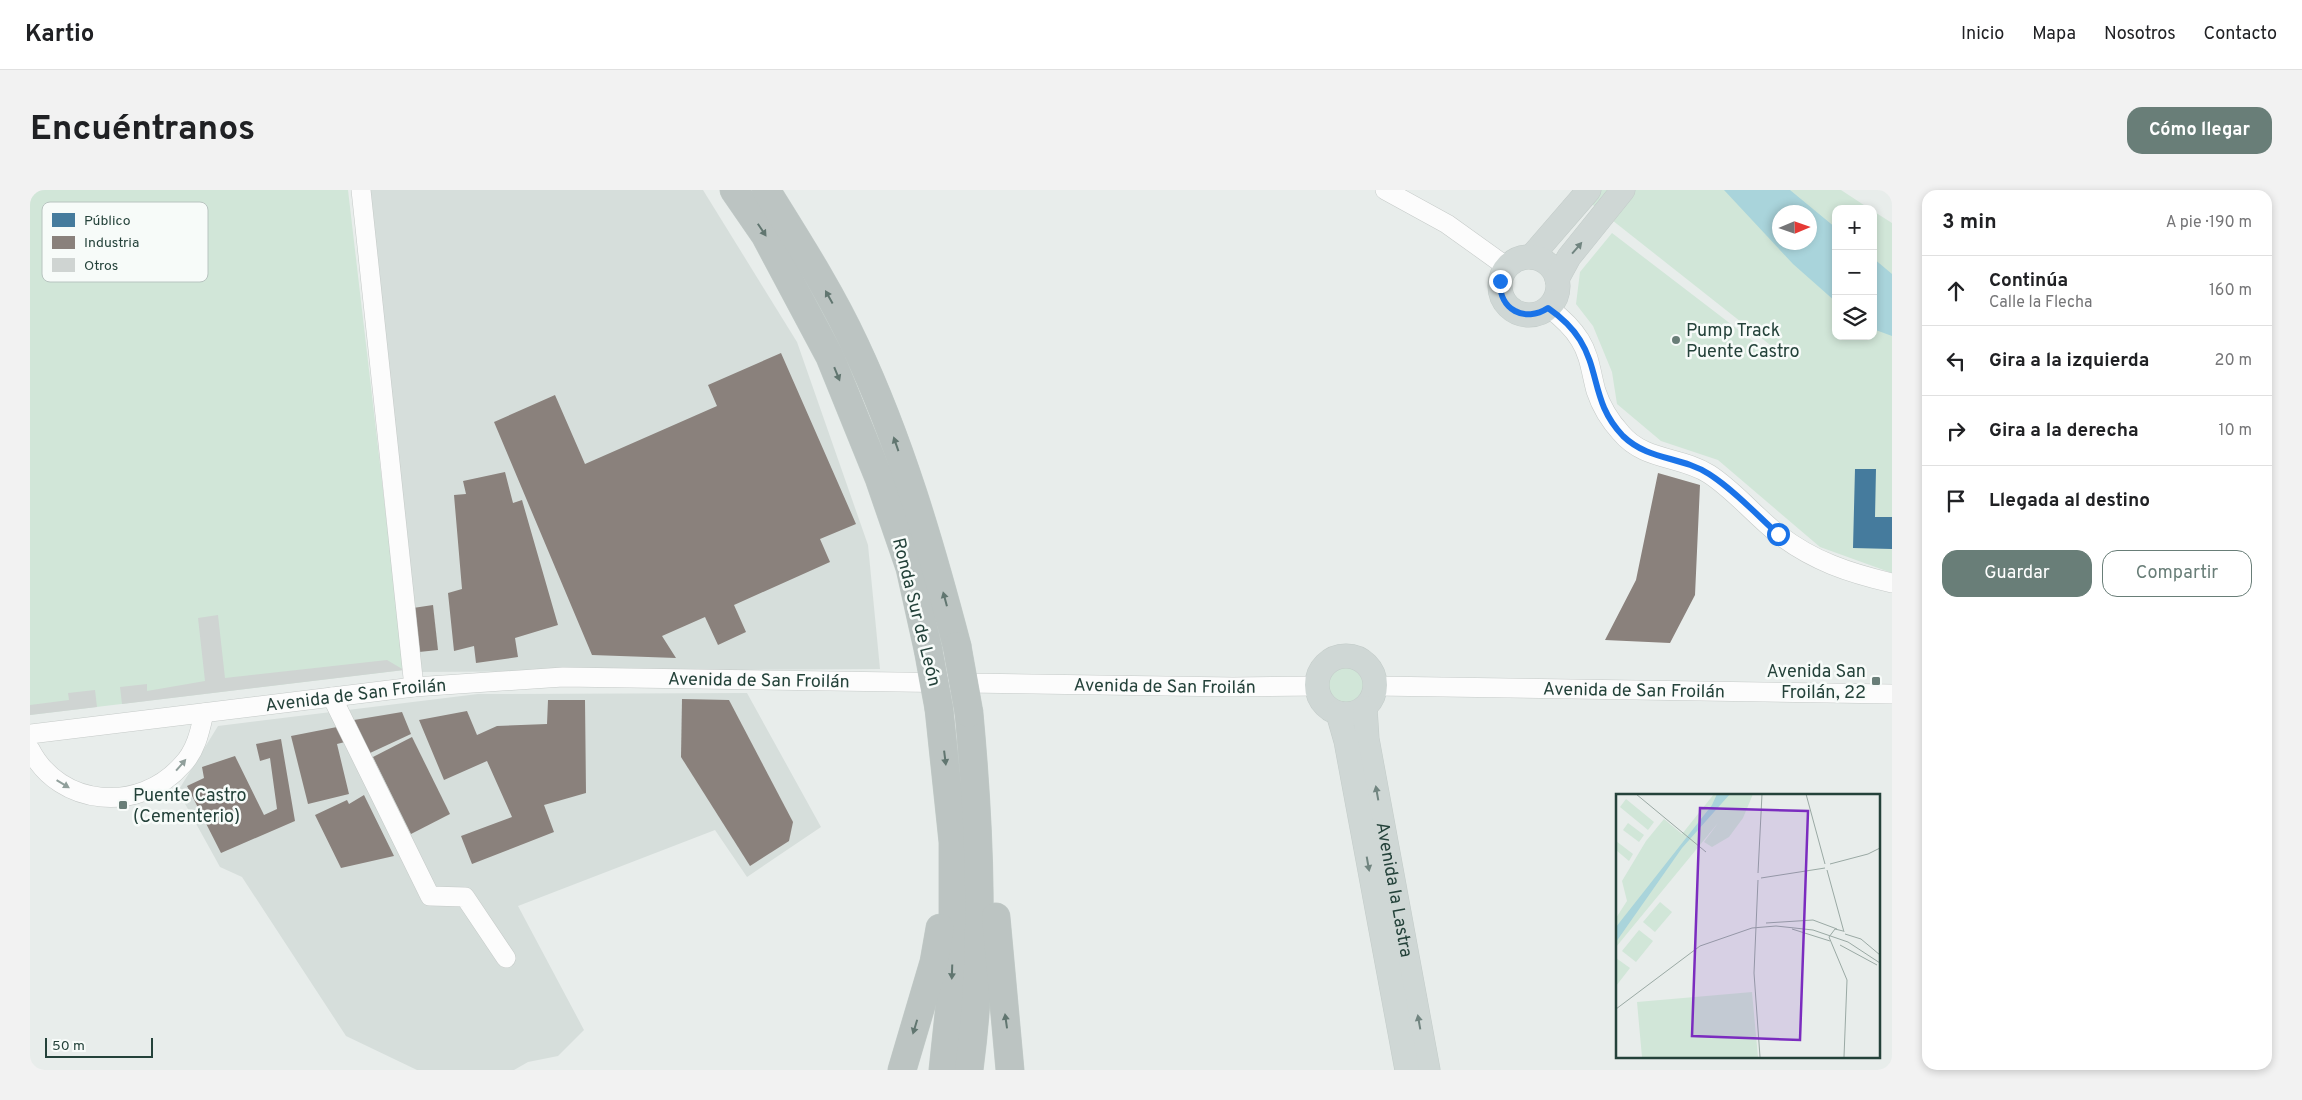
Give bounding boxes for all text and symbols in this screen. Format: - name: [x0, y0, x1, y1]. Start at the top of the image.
- text: Kartio: [25, 20, 94, 50]
- text: Inicio: [1961, 23, 2004, 46]
- text: Mapa: [2032, 23, 2076, 46]
- text: Nosotros: [2104, 23, 2176, 46]
- text: Contacto: [2204, 23, 2277, 46]
- button: Cómo llegar: [2127, 107, 2272, 154]
- text: Encuéntranos: [30, 108, 255, 152]
- legend: [42, 202, 208, 282]
- north arrow: [1772, 205, 1817, 250]
- map controls: [1832, 205, 1877, 340]
- button: +: [1832, 205, 1877, 250]
- text: 3 min: [1942, 209, 1997, 236]
- text: Público: [84, 213, 131, 230]
- text: A pie · 190 m: [2166, 213, 2252, 233]
- one-way arrow: [757, 224, 766, 237]
- text: Industria: [84, 235, 139, 252]
- one-way arrow: [1572, 242, 1583, 255]
- button: −: [1832, 250, 1877, 295]
- text: Otros: [84, 258, 118, 275]
- text: Continúa: [1989, 269, 2068, 293]
- route end: [1489, 270, 1512, 293]
- icon: ahead: [1942, 277, 1970, 305]
- text: 160 m: [2209, 281, 2252, 301]
- one-way arrow: [824, 290, 833, 303]
- text: Calle la Flecha: [1989, 293, 2092, 313]
- button: layers: [1832, 295, 1877, 340]
- place label: Pump Track Puente Castro: [1686, 320, 1799, 364]
- marker: Pump Track Puente Castro: [1670, 334, 1682, 346]
- icon: left: [1942, 347, 1970, 375]
- text: Gira a la izquierda: [1989, 349, 2149, 373]
- text: 20 m: [2215, 351, 2252, 371]
- one-way arrow: [833, 367, 841, 382]
- icon: right: [1942, 417, 1970, 445]
- text: Gira a la derecha: [1989, 419, 2139, 443]
- text: 10 m: [2218, 421, 2252, 441]
- one-way arrow: [892, 436, 900, 451]
- icon: arrive: [1942, 487, 1970, 515]
- text: Llegada al destino: [1989, 489, 2150, 513]
- route start: [1767, 523, 1790, 546]
- street label: Ronda Sur de León: [886, 536, 945, 689]
- button: Guardar: [1942, 550, 2092, 597]
- button: Compartir: [2102, 550, 2252, 597]
- one-way arrow: [941, 592, 949, 607]
- place label: Avenida San Froilán, 22: [1767, 661, 1866, 705]
- street label: Avenida de San Froilán: [668, 669, 850, 694]
- street label: Avenida de San Froilán: [264, 675, 447, 718]
- street label: Avenida de San Froilán: [1073, 675, 1256, 700]
- marker: Avenida San Froilán, 22: [1870, 675, 1882, 687]
- street label: Avenida de San Froilán: [1543, 679, 1725, 704]
- one-way arrow: [941, 750, 949, 766]
- one-way arrow: [175, 760, 187, 772]
- one-way arrow: [56, 779, 70, 788]
- place label: Puente Castro (Cementerio): [133, 785, 246, 829]
- one-way arrow: [1373, 786, 1381, 801]
- inset map: [1616, 794, 1880, 1058]
- marker: Puente Castro (Cementerio): [117, 799, 129, 811]
- street label: Avenida la Lastra: [1369, 820, 1417, 959]
- one-way arrow: [1365, 856, 1373, 872]
- one-way arrow: [948, 965, 956, 981]
- one-way arrow: [1002, 1013, 1010, 1029]
- one-way arrow: [1414, 1014, 1422, 1030]
- one-way arrow: [910, 1019, 918, 1034]
- scale bar: [45, 1035, 152, 1058]
- text: 50 m: [52, 1038, 85, 1055]

